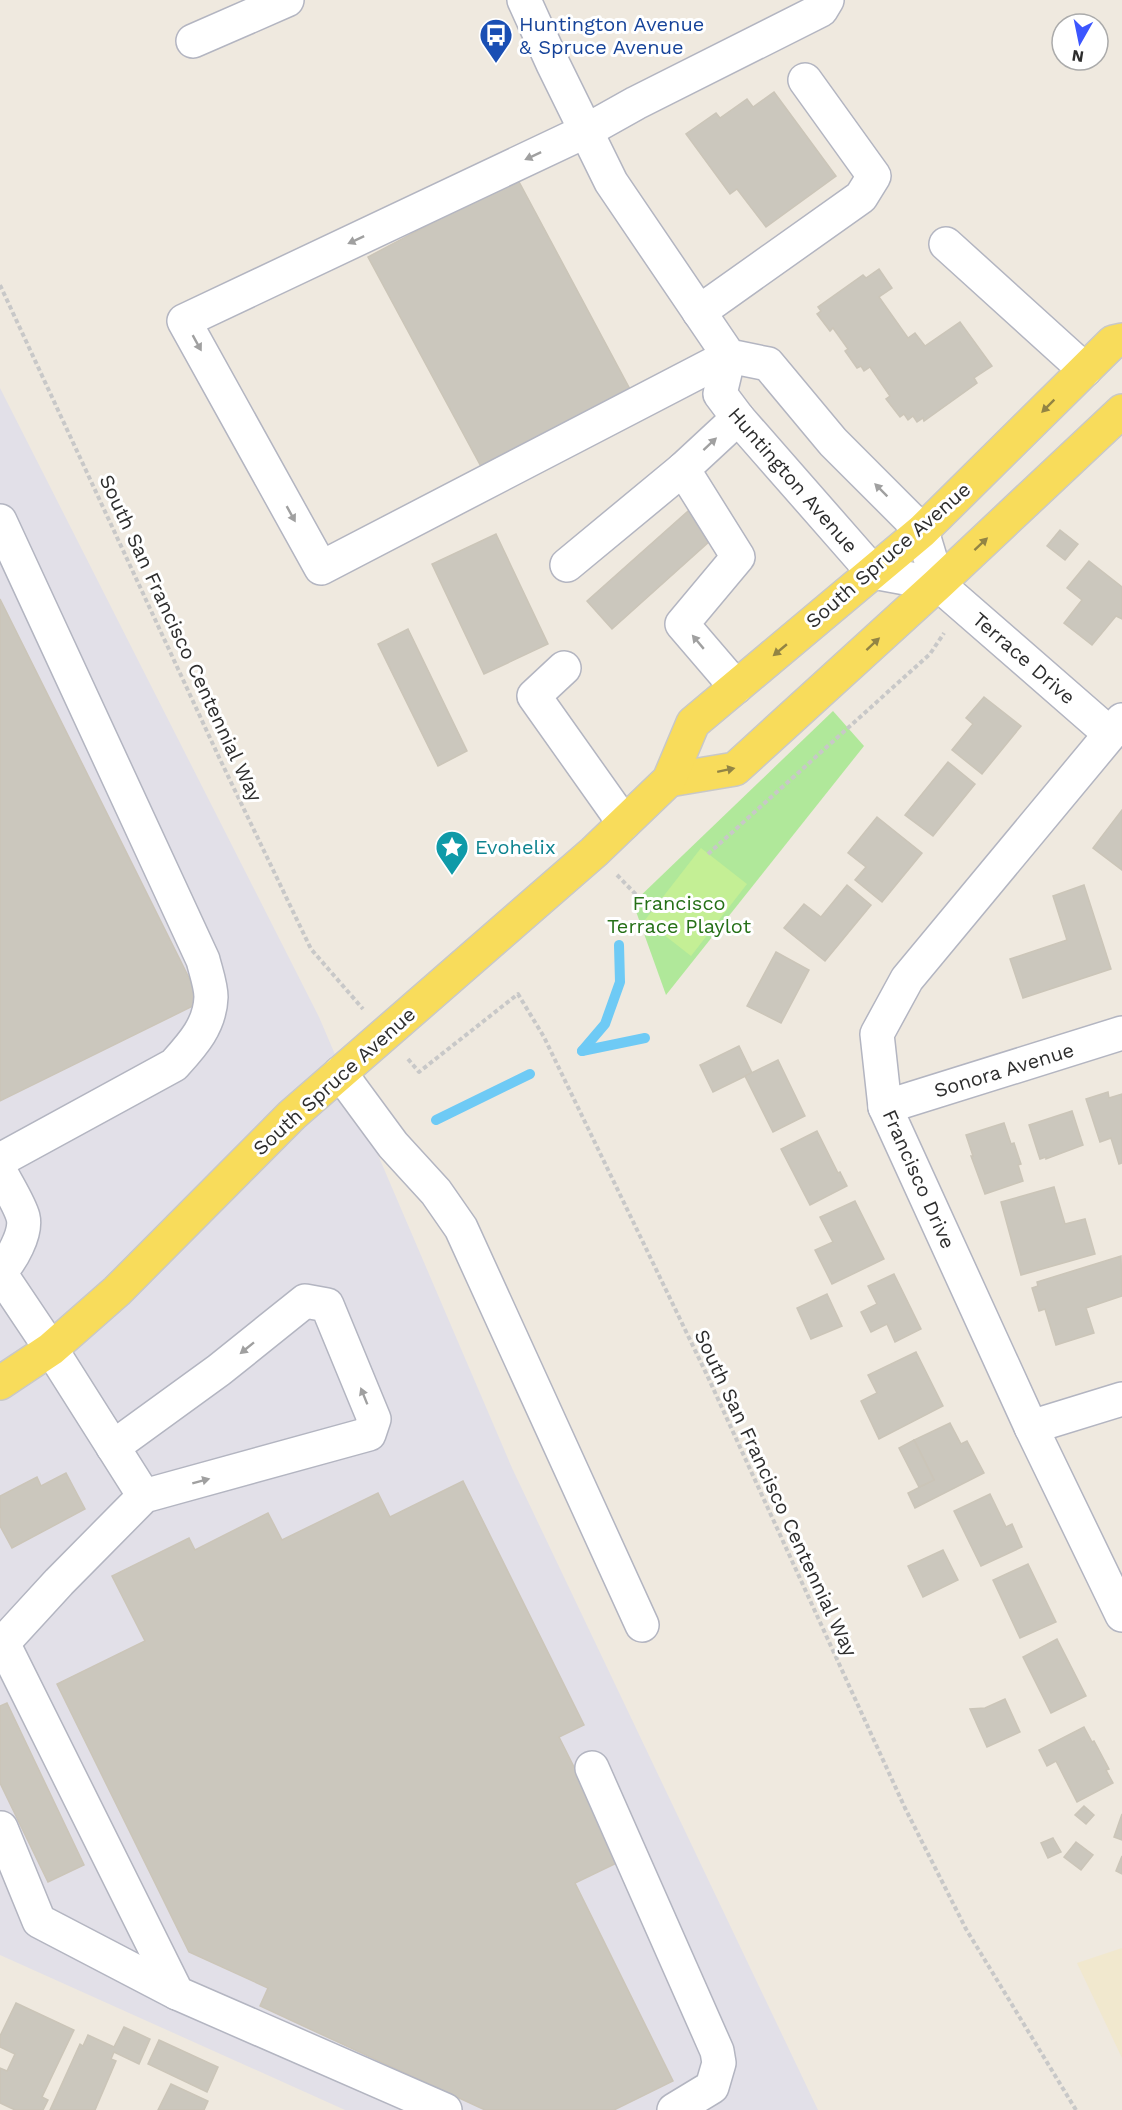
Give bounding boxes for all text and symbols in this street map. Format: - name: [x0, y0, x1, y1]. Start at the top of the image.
- place label: Huntington Avenue & Spruce Avenue: [519, 12, 704, 59]
- north arrow: [1050, 12, 1110, 72]
- bus stop icon: Huntington Avenue & Spruce Avenue: [478, 17, 514, 64]
- text: N: [1070, 46, 1085, 67]
- one-way arrow: [524, 152, 541, 161]
- one-way arrow: [348, 235, 365, 244]
- one-way arrow: [192, 335, 202, 352]
- one-way arrow: [1042, 399, 1056, 413]
- street label: Huntington Avenue: [723, 402, 863, 558]
- one-way arrow: [703, 437, 717, 451]
- street label: South San Francisco Centennial Way: [94, 471, 268, 806]
- street label: South Spruce Avenue: [801, 477, 975, 633]
- one-way arrow: [874, 482, 888, 497]
- one-way arrow: [286, 506, 296, 523]
- one-way arrow: [973, 538, 988, 551]
- street label: Terrace Drive: [968, 607, 1080, 709]
- one-way arrow: [692, 635, 705, 650]
- one-way arrow: [865, 637, 880, 651]
- one-way arrow: [773, 643, 788, 656]
- one-way arrow: [717, 765, 736, 774]
- place icon: Evohelix: [434, 829, 470, 876]
- place label: Evohelix: [475, 835, 556, 859]
- park label: Francisco Terrace Playlot: [607, 891, 752, 938]
- street label: South Spruce Avenue: [248, 1002, 420, 1160]
- street label: Sonora Avenue: [931, 1037, 1077, 1103]
- street label: Francisco Drive: [878, 1106, 960, 1252]
- street label: South San Francisco Centennial Way: [689, 1326, 863, 1661]
- one-way arrow: [239, 1341, 255, 1354]
- one-way arrow: [359, 1387, 368, 1405]
- one-way arrow: [192, 1476, 210, 1485]

